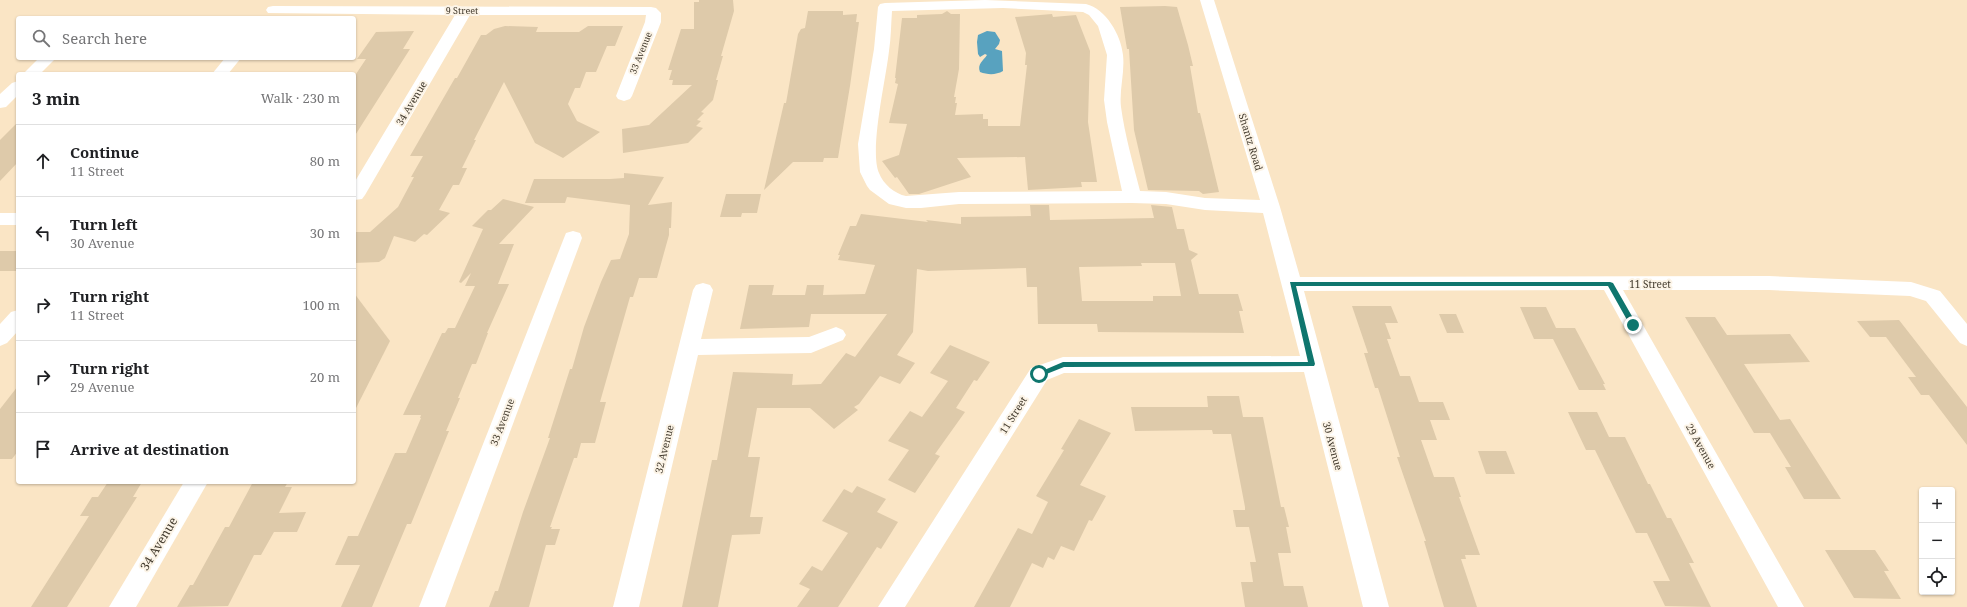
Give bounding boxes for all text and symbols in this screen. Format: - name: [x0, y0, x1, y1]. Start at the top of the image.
- street label: 9 Street: [446, 4, 478, 17]
- search box: [16, 16, 356, 60]
- icon: search: [30, 27, 52, 49]
- text: Search here: [62, 28, 147, 48]
- street label: 33 Avenue: [626, 30, 655, 76]
- street label: 34 Avenue: [392, 78, 430, 128]
- text: 3 min: [32, 87, 80, 110]
- text: Walk · 230 m: [261, 89, 340, 107]
- street label: Shantz Road: [1236, 112, 1266, 172]
- text: Continue: [70, 142, 139, 162]
- icon: ahead: [32, 150, 54, 172]
- text: 80 m: [310, 152, 340, 170]
- text: 11 Street: [70, 162, 124, 180]
- text: Turn left: [70, 214, 138, 234]
- icon: left: [32, 222, 54, 244]
- text: 30 m: [310, 224, 340, 242]
- text: 30 Avenue: [70, 234, 134, 252]
- street label: 11 Street: [1629, 277, 1671, 291]
- text: Turn right: [70, 286, 149, 306]
- icon: right: [32, 294, 54, 316]
- text: 100 m: [303, 296, 340, 314]
- text: 11 Street: [70, 306, 124, 324]
- route end: [1624, 316, 1642, 334]
- text: Turn right: [70, 358, 149, 378]
- route start: [1030, 365, 1048, 383]
- icon: right: [32, 366, 54, 388]
- text: 20 m: [310, 368, 340, 386]
- text: 29 Avenue: [70, 378, 134, 396]
- street label: 11 Street: [996, 393, 1030, 436]
- street label: 33 Avenue: [487, 396, 517, 448]
- street label: 30 Avenue: [1320, 420, 1346, 472]
- street label: 29 Avenue: [1683, 421, 1719, 471]
- street label: 32 Avenue: [651, 423, 677, 475]
- icon: arrive: [32, 438, 54, 460]
- text: Arrive at destination: [70, 439, 229, 459]
- map controls: [1919, 487, 1955, 595]
- button: +: [1919, 487, 1955, 523]
- street label: 34 Avenue: [136, 514, 181, 574]
- button: −: [1919, 523, 1955, 559]
- button: locate: [1919, 559, 1955, 595]

